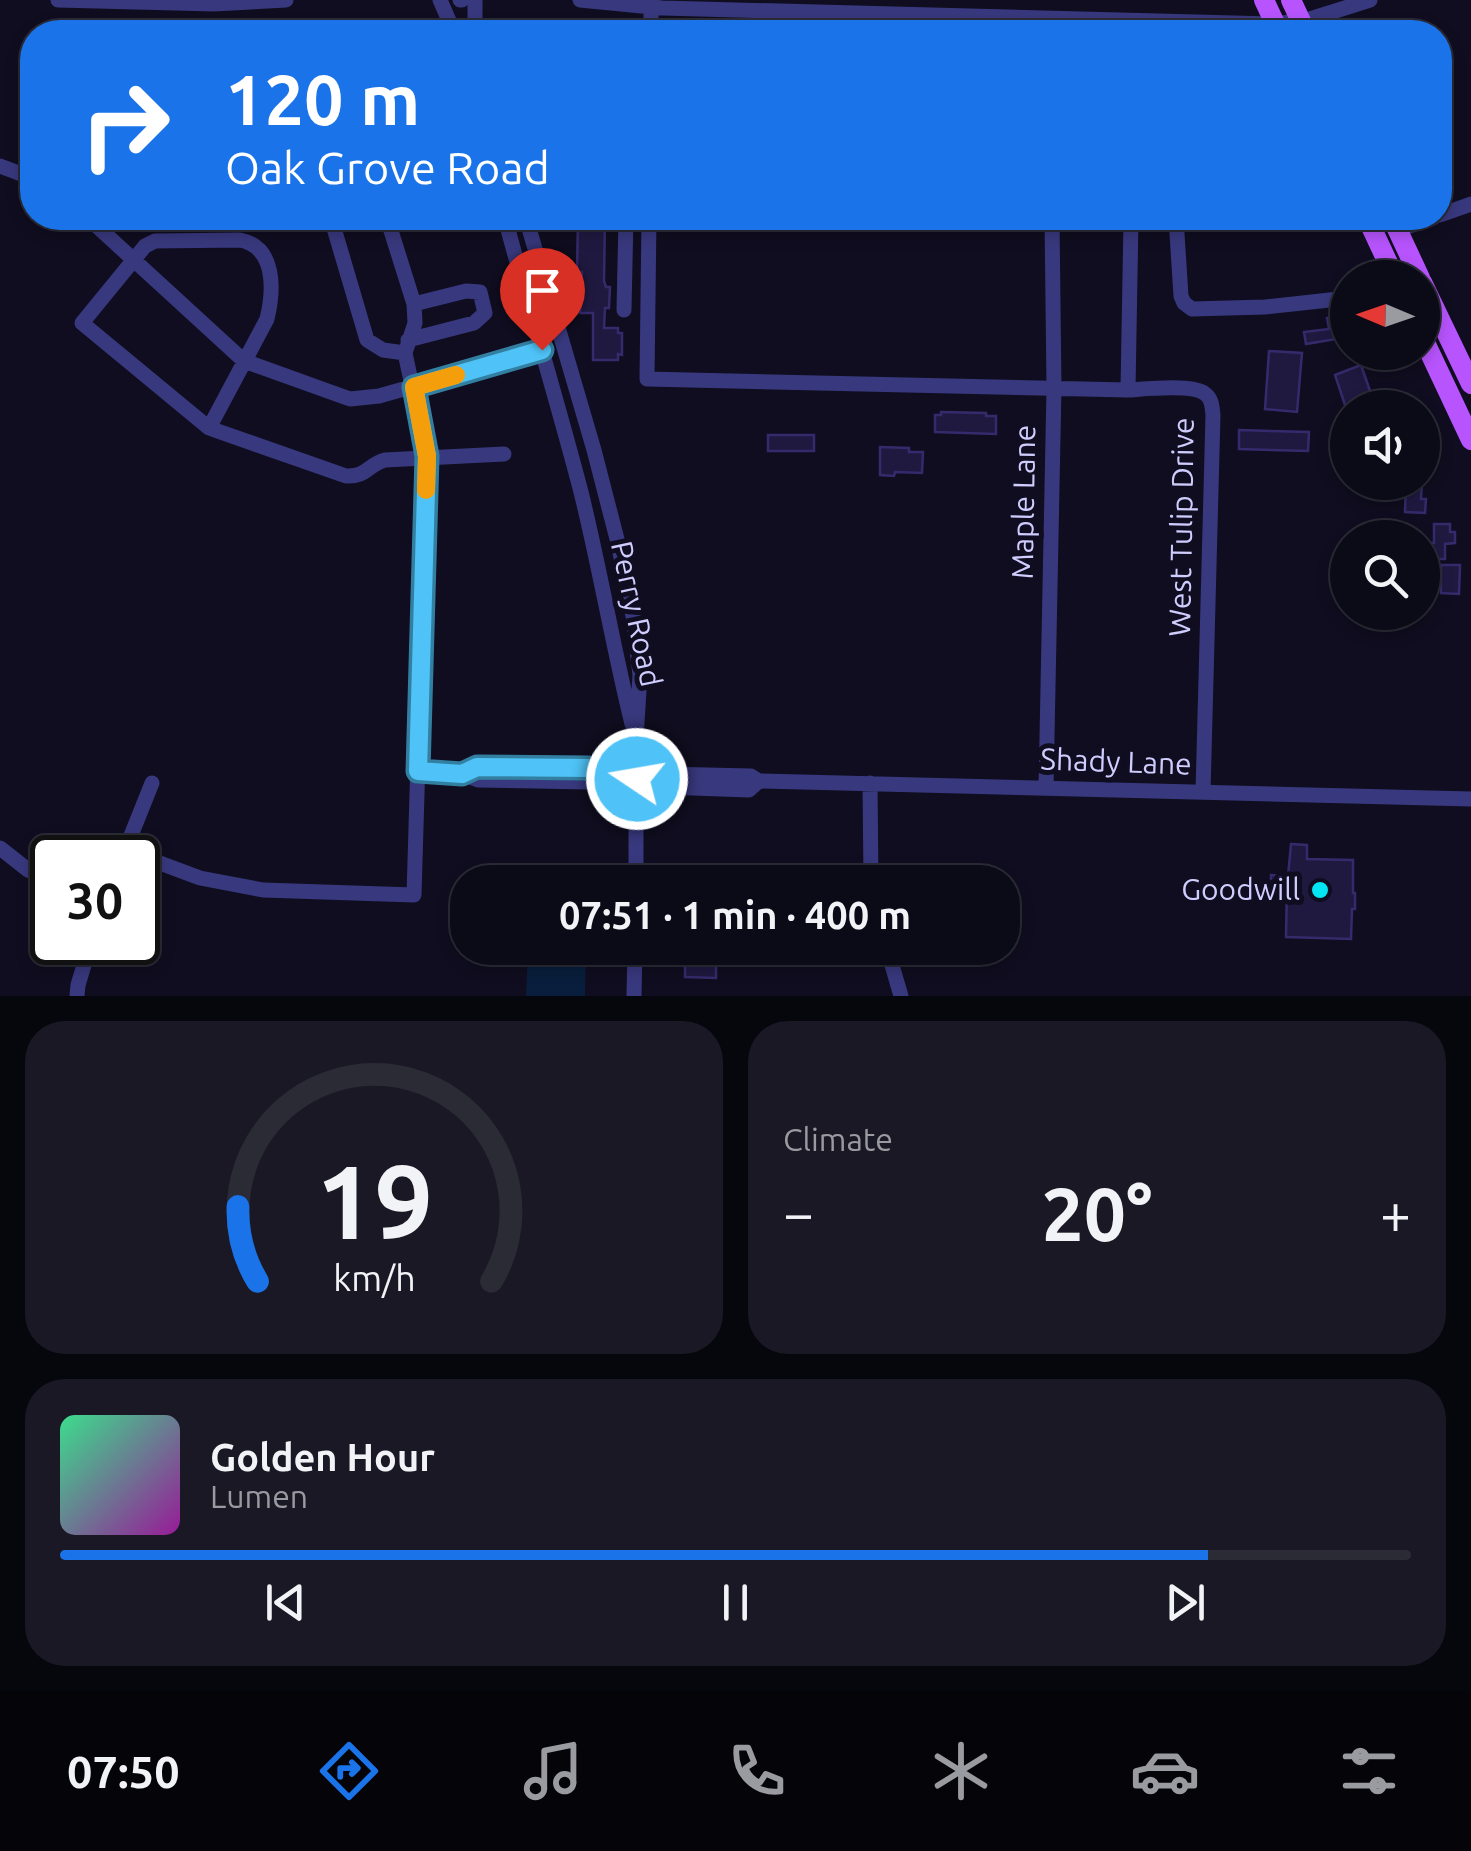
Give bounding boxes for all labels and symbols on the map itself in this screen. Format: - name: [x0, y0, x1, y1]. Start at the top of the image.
- pin: [500, 248, 585, 351]
- north arrow: [1330, 260, 1440, 370]
- street label: West Tulip Drive: [1162, 417, 1200, 637]
- street label: Maple Lane: [1005, 424, 1041, 580]
- street label: Perry Road: [605, 538, 669, 690]
- position arrow: [585, 727, 689, 831]
- street label: Shady Lane: [1040, 741, 1192, 781]
- speed limit sign: 30: [30, 835, 160, 965]
- place label: Goodwill: [1181, 872, 1300, 906]
- marker: Goodwill: [1309, 879, 1331, 901]

